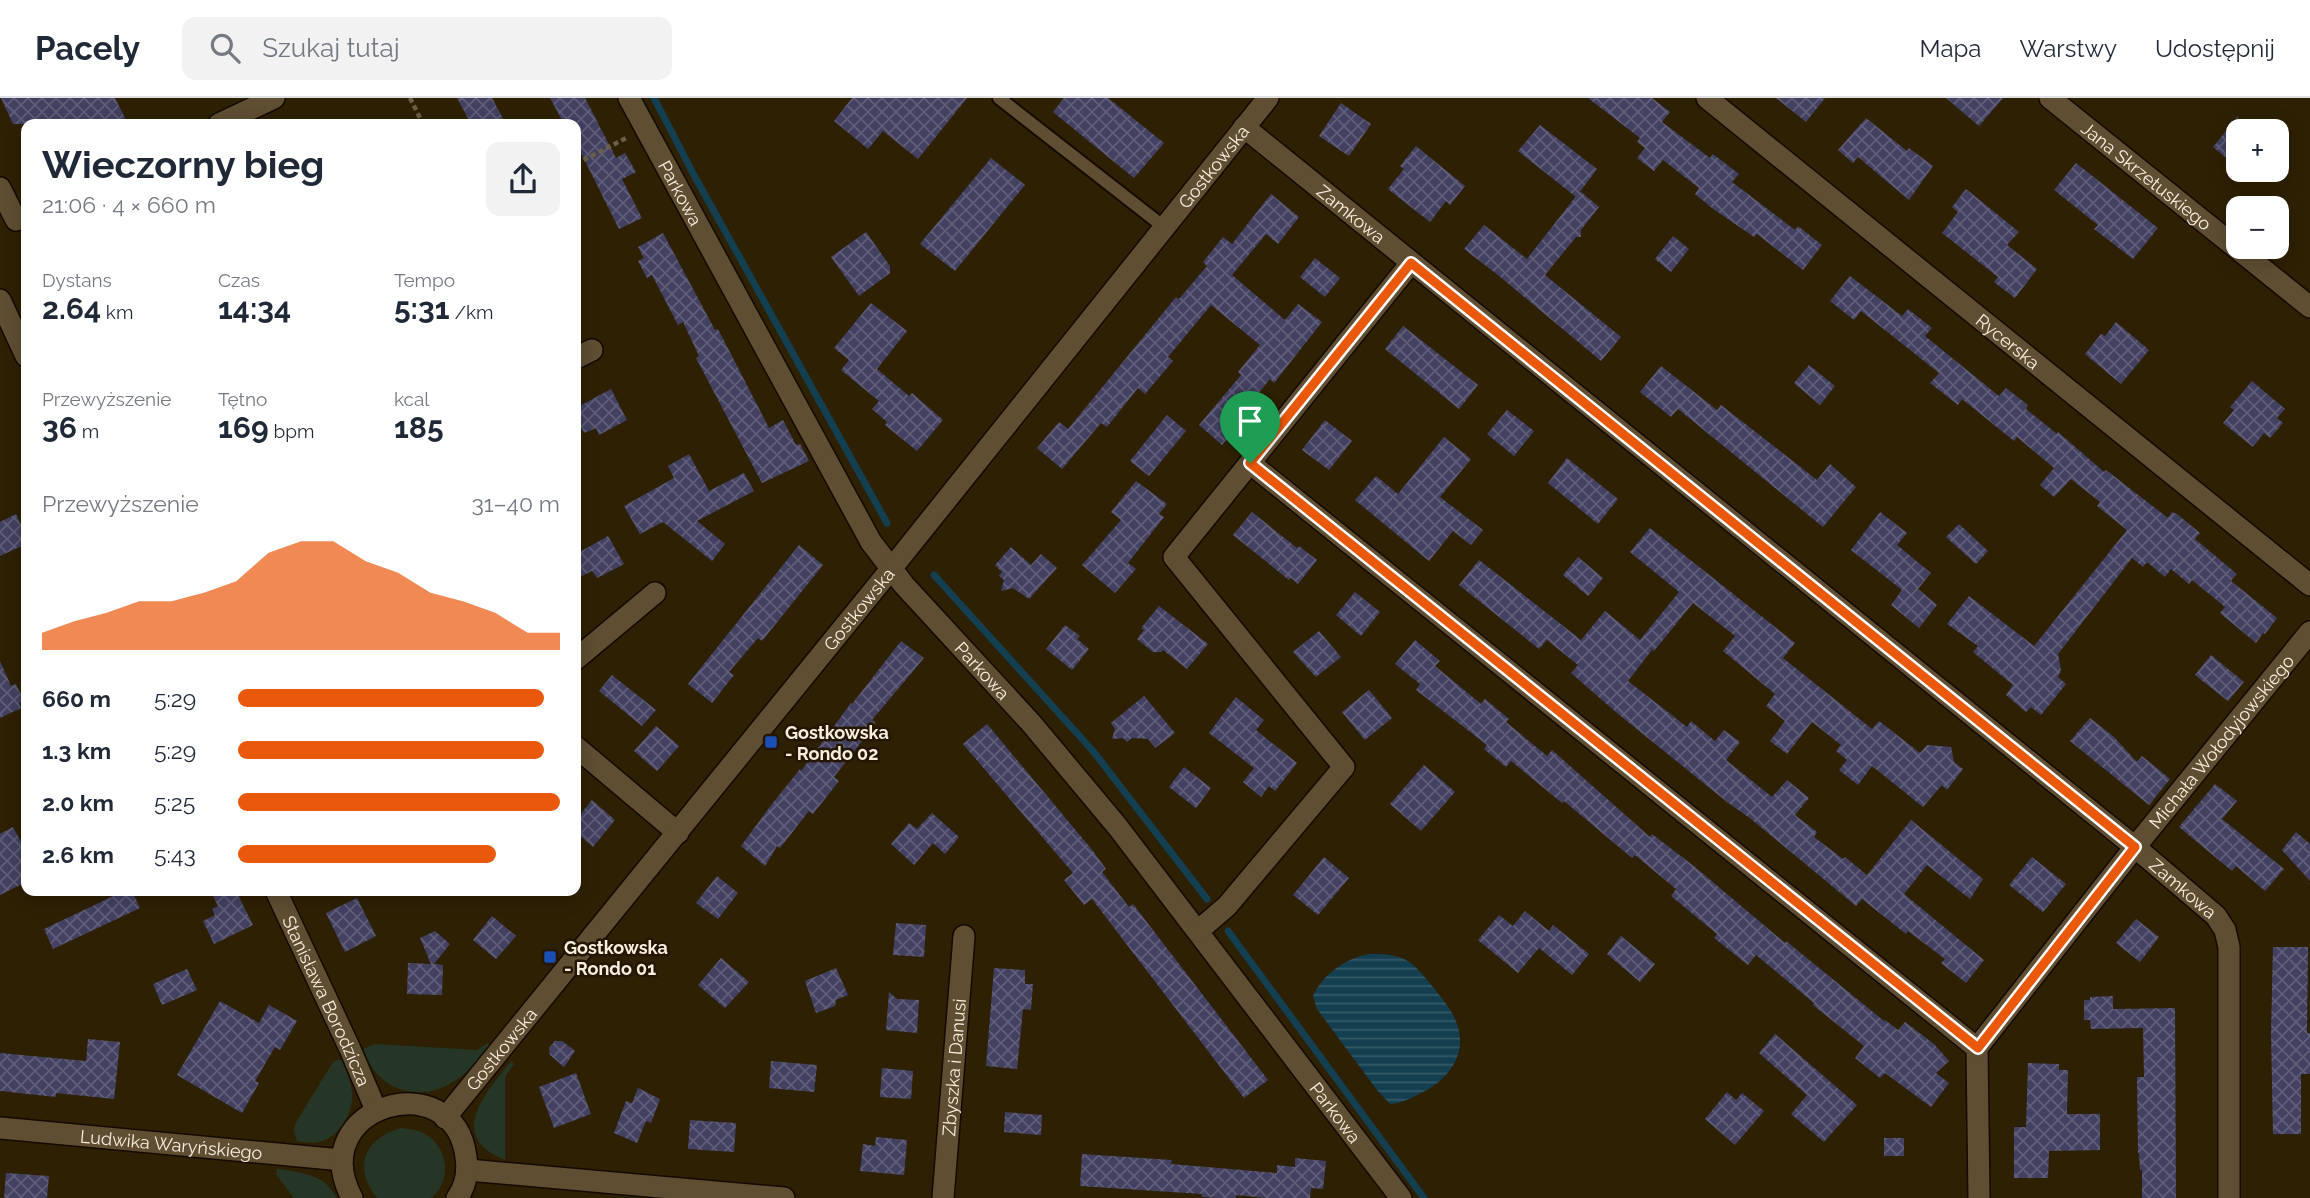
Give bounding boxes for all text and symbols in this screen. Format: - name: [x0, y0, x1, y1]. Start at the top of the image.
- search box: [182, 17, 672, 80]
- text: Pacely: [35, 29, 140, 68]
- icon: search: [206, 29, 244, 67]
- text: Szukaj tutaj: [262, 33, 400, 63]
- text: Mapa: [1920, 34, 1981, 63]
- text: Warstwy: [2019, 34, 2117, 63]
- text: Udostępnij: [2155, 34, 2275, 63]
- street label: Jana Skrzetuskiego: [2078, 117, 2216, 234]
- map controls: [2226, 119, 2289, 259]
- button: +: [2226, 119, 2289, 182]
- street label: Gostkowska: [1174, 121, 1253, 212]
- text: Wieczorny bieg: [42, 142, 324, 187]
- button: share: [486, 142, 560, 216]
- street label: Parkowa: [654, 157, 707, 229]
- street label: Zamkowa: [1313, 180, 1390, 247]
- text: 21:06 · 4 × 660 m: [42, 191, 216, 218]
- button: −: [2226, 196, 2289, 259]
- text: Dystans: [42, 269, 112, 291]
- text: Czas: [218, 269, 260, 291]
- text: Tempo: [394, 269, 455, 291]
- text: 2.64: [42, 291, 101, 326]
- text: 14:34: [218, 291, 291, 326]
- text: 5:31: [394, 291, 450, 326]
- text: km: [101, 301, 133, 323]
- text: /km: [450, 301, 493, 323]
- street label: Rycerska: [1972, 309, 2044, 373]
- text: Przewyższenie: [42, 388, 171, 410]
- text: Tętno: [218, 388, 267, 410]
- text: kcal: [394, 388, 430, 410]
- pin: [1220, 391, 1280, 463]
- icon: arrive: [1231, 402, 1269, 440]
- text: 36: [42, 410, 77, 445]
- text: 169: [218, 410, 269, 445]
- text: 185: [394, 410, 444, 445]
- text: m: [77, 420, 99, 442]
- text: bpm: [269, 420, 314, 442]
- text: Przewyższenie: [42, 490, 199, 517]
- text: 31–40 m: [472, 490, 560, 517]
- street label: Gostkowska: [819, 563, 898, 654]
- street label: Parkowa: [951, 637, 1014, 704]
- street label: Michała Wołodyjowskiego: [2144, 650, 2298, 832]
- text: 660 m: [42, 685, 111, 712]
- text: 5:29: [154, 685, 196, 712]
- place label: Gostkowska - Rondo 02: [785, 722, 889, 764]
- marker: Gostkowska - Rondo 02: [763, 734, 779, 750]
- text: 1.3 km: [42, 737, 111, 764]
- text: 5:29: [154, 737, 196, 764]
- text: 2.0 km: [42, 789, 114, 816]
- text: 5:25: [154, 789, 195, 816]
- text: 2.6 km: [42, 841, 114, 868]
- text: 5:43: [154, 841, 196, 868]
- street label: Zamkowa: [2146, 854, 2221, 923]
- street label: Stanisława Borodzicza: [278, 912, 375, 1089]
- place label: Gostkowska - Rondo 01: [564, 937, 668, 979]
- marker: Gostkowska - Rondo 01: [542, 949, 558, 965]
- street label: Zbyszka i Danusi: [937, 998, 969, 1137]
- street label: Gostkowska: [461, 1003, 541, 1094]
- street label: Parkowa: [1306, 1078, 1366, 1147]
- street label: Ludwika Waryńskiego: [79, 1125, 264, 1163]

